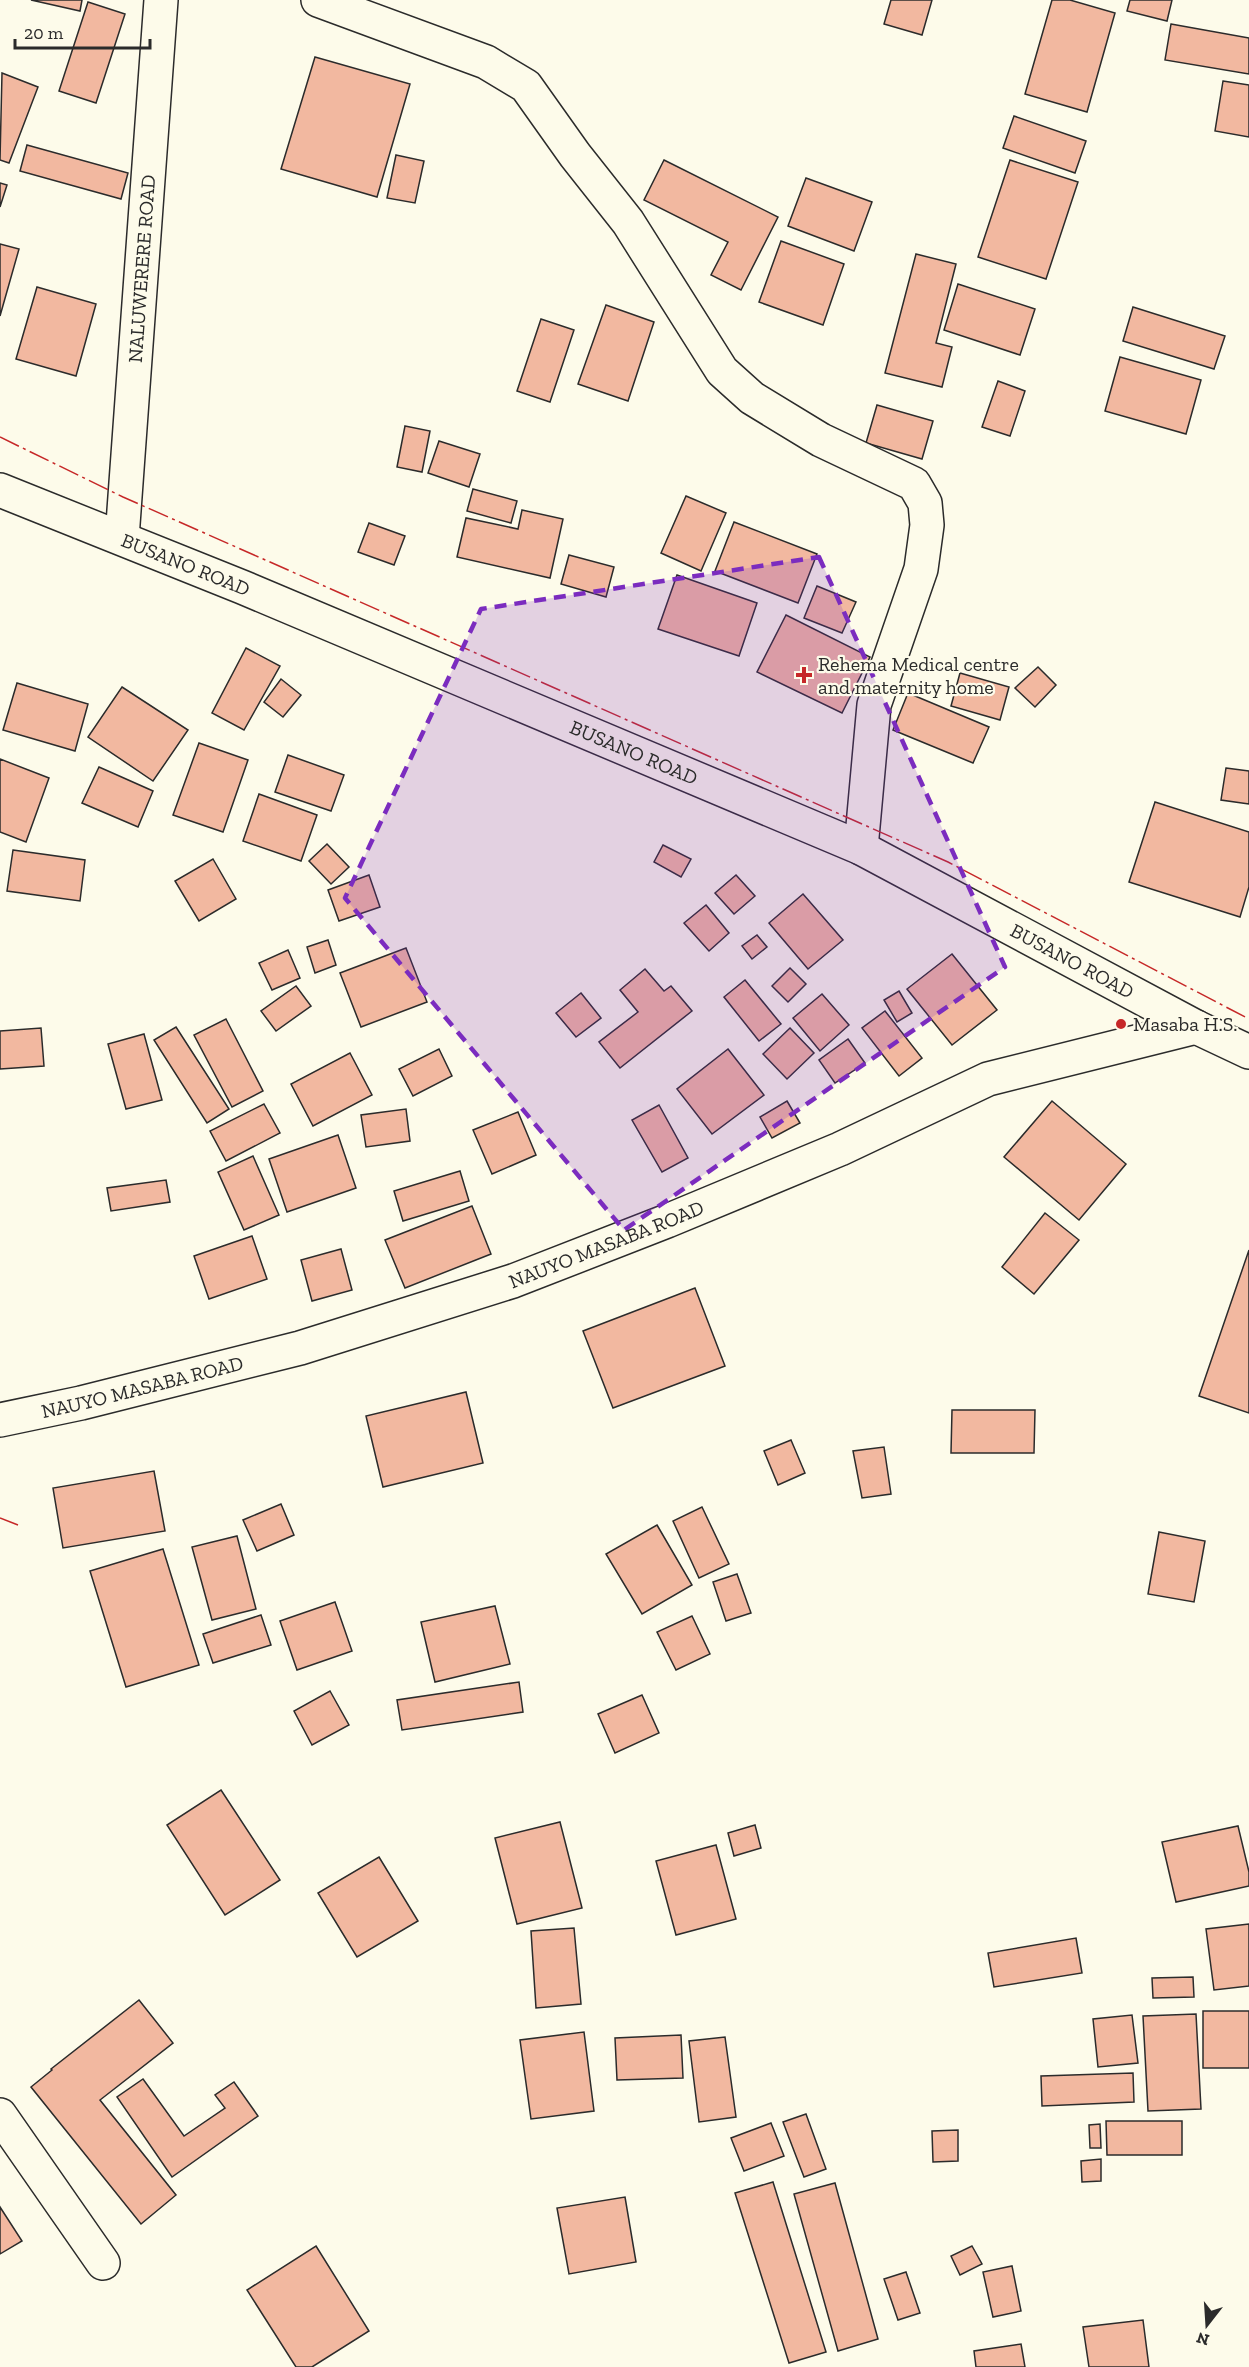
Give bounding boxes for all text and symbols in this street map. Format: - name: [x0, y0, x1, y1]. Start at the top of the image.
- scale bar: [15, 12, 150, 50]
- text: 20 m: [24, 22, 64, 44]
- street label: NALUWERERE ROAD: [123, 174, 160, 364]
- street label: BUSANO ROAD: [118, 528, 254, 601]
- place label: Rehema Medical centre and maternity home: [818, 652, 1019, 699]
- marker: Rehema Medical centre and maternity home: [795, 666, 813, 684]
- street label: BUSANO ROAD: [566, 715, 701, 790]
- street label: BUSANO ROAD: [1006, 918, 1138, 1004]
- place label: Masaba H.S.: [1133, 1012, 1237, 1036]
- marker: Masaba H.S.: [1114, 1017, 1128, 1031]
- street label: NAUYO MASABA ROAD: [505, 1195, 707, 1293]
- street label: NAUYO MASABA ROAD: [39, 1351, 246, 1423]
- north arrow: [1177, 2295, 1237, 2355]
- text: N: [1194, 2328, 1211, 2350]

